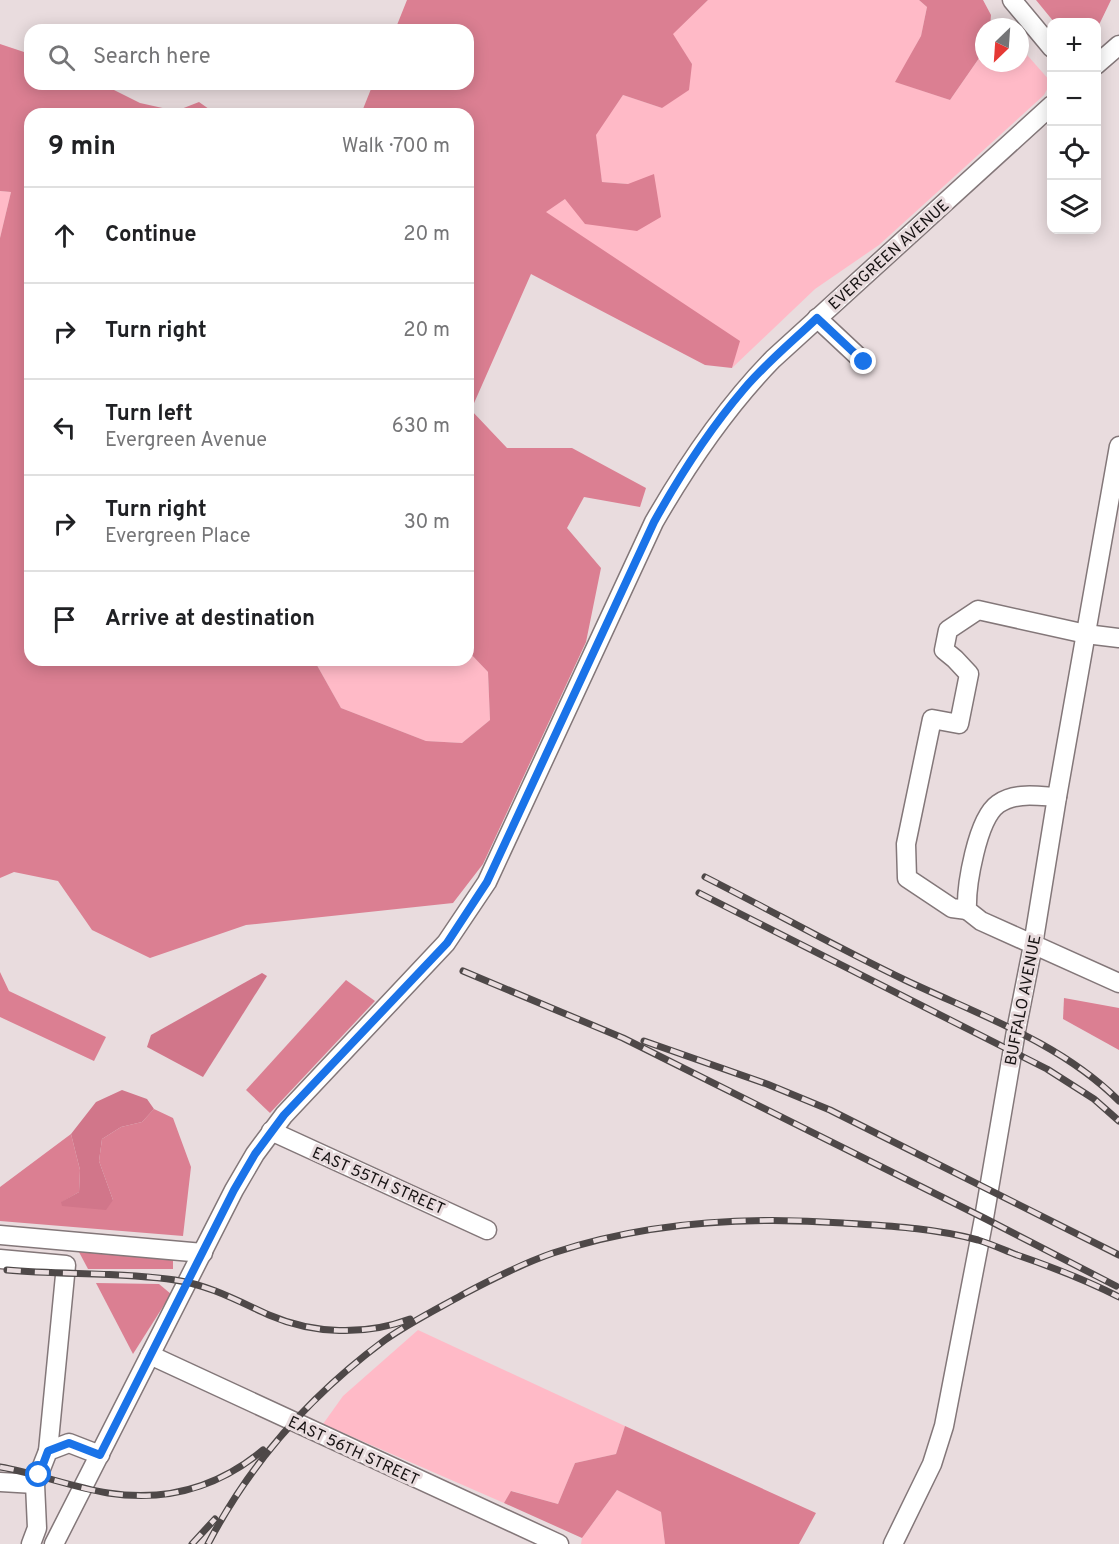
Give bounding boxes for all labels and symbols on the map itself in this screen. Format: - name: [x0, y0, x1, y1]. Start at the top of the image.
- north arrow: [975, 18, 1029, 72]
- street label: EVERGREEN AVENUE: [825, 196, 954, 315]
- route end: [850, 348, 876, 374]
- street label: BUFFALO AVENUE: [1002, 933, 1046, 1067]
- street label: EAST 55TH STREET: [309, 1144, 448, 1220]
- street label: EAST 56TH STREET: [284, 1413, 422, 1491]
- route start: [25, 1461, 51, 1487]

